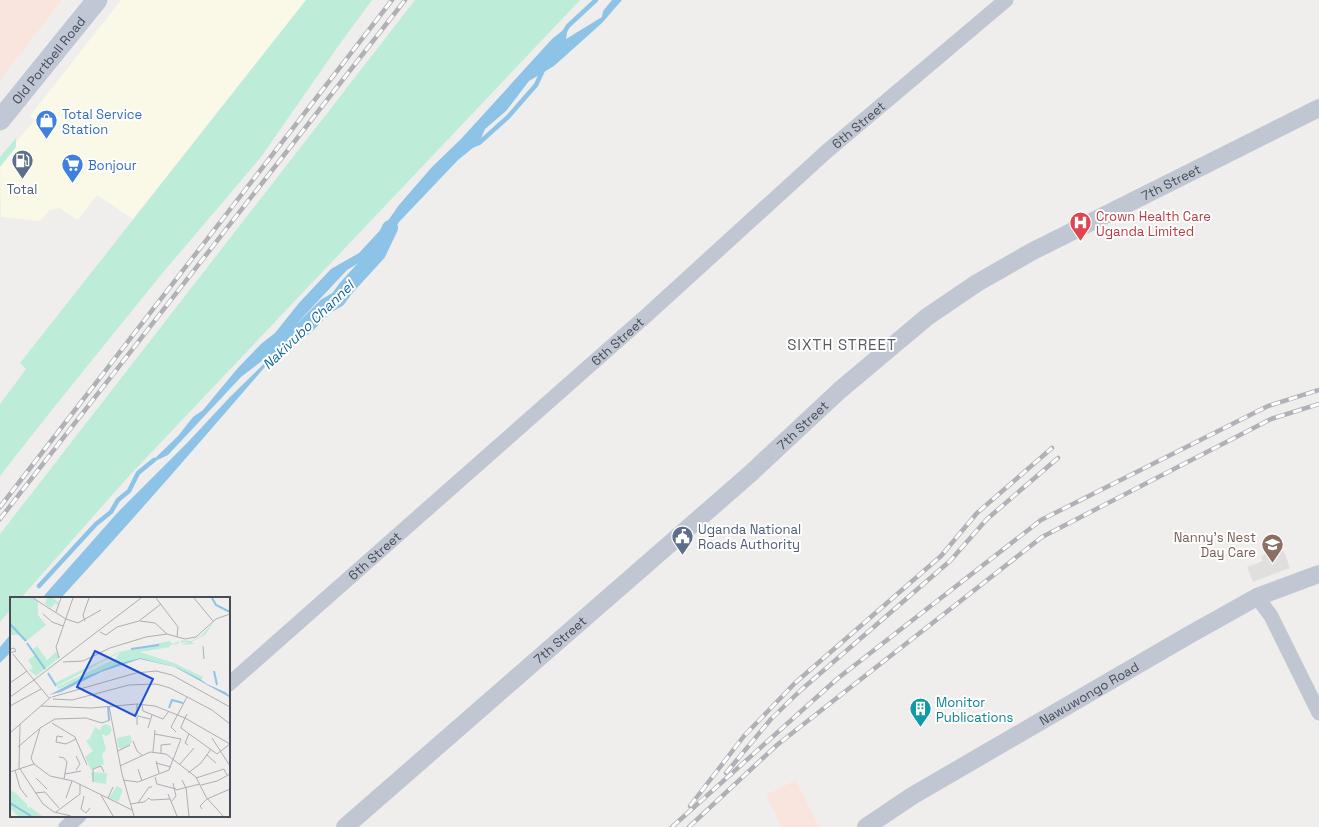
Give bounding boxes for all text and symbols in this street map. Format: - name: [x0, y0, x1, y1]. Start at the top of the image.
- street label: Old Portbell Road: [8, 13, 89, 107]
- street label: 6th Street: [828, 97, 889, 152]
- place label: Total Service Station: [62, 106, 142, 138]
- shop icon: Total Service Station: [34, 108, 60, 141]
- fuel station icon: Total: [9, 148, 35, 181]
- supermarket icon: Bonjour: [60, 152, 86, 185]
- place label: Bonjour: [88, 157, 137, 174]
- street label: 7th Street: [1138, 160, 1203, 204]
- place label: Total: [7, 181, 37, 198]
- place label: Crown Health Care Uganda Limited: [1096, 208, 1211, 240]
- hospital icon: Crown Health Care Uganda Limited: [1068, 210, 1094, 243]
- water label: Nakivubo Channel: [259, 276, 359, 373]
- street label: 6th Street: [587, 313, 647, 369]
- district label: SIXTH STREET: [787, 335, 897, 354]
- street label: 7th Street: [773, 397, 832, 453]
- place label: Uganda National Roads Authority: [698, 521, 801, 553]
- public building icon: Uganda National Roads Authority: [670, 523, 696, 556]
- street label: 6th Street: [344, 528, 404, 584]
- place label: Nanny's Nest Day Care: [1174, 529, 1256, 561]
- school or university icon: Nanny's Nest Day Care: [1259, 531, 1285, 564]
- inset map: [10, 597, 230, 817]
- street label: 7th Street: [530, 612, 590, 667]
- street label: Nawuwongo Road: [1036, 658, 1142, 729]
- place label: Monitor Publications: [936, 694, 1014, 726]
- building icon: Monitor Publications: [908, 696, 934, 729]

